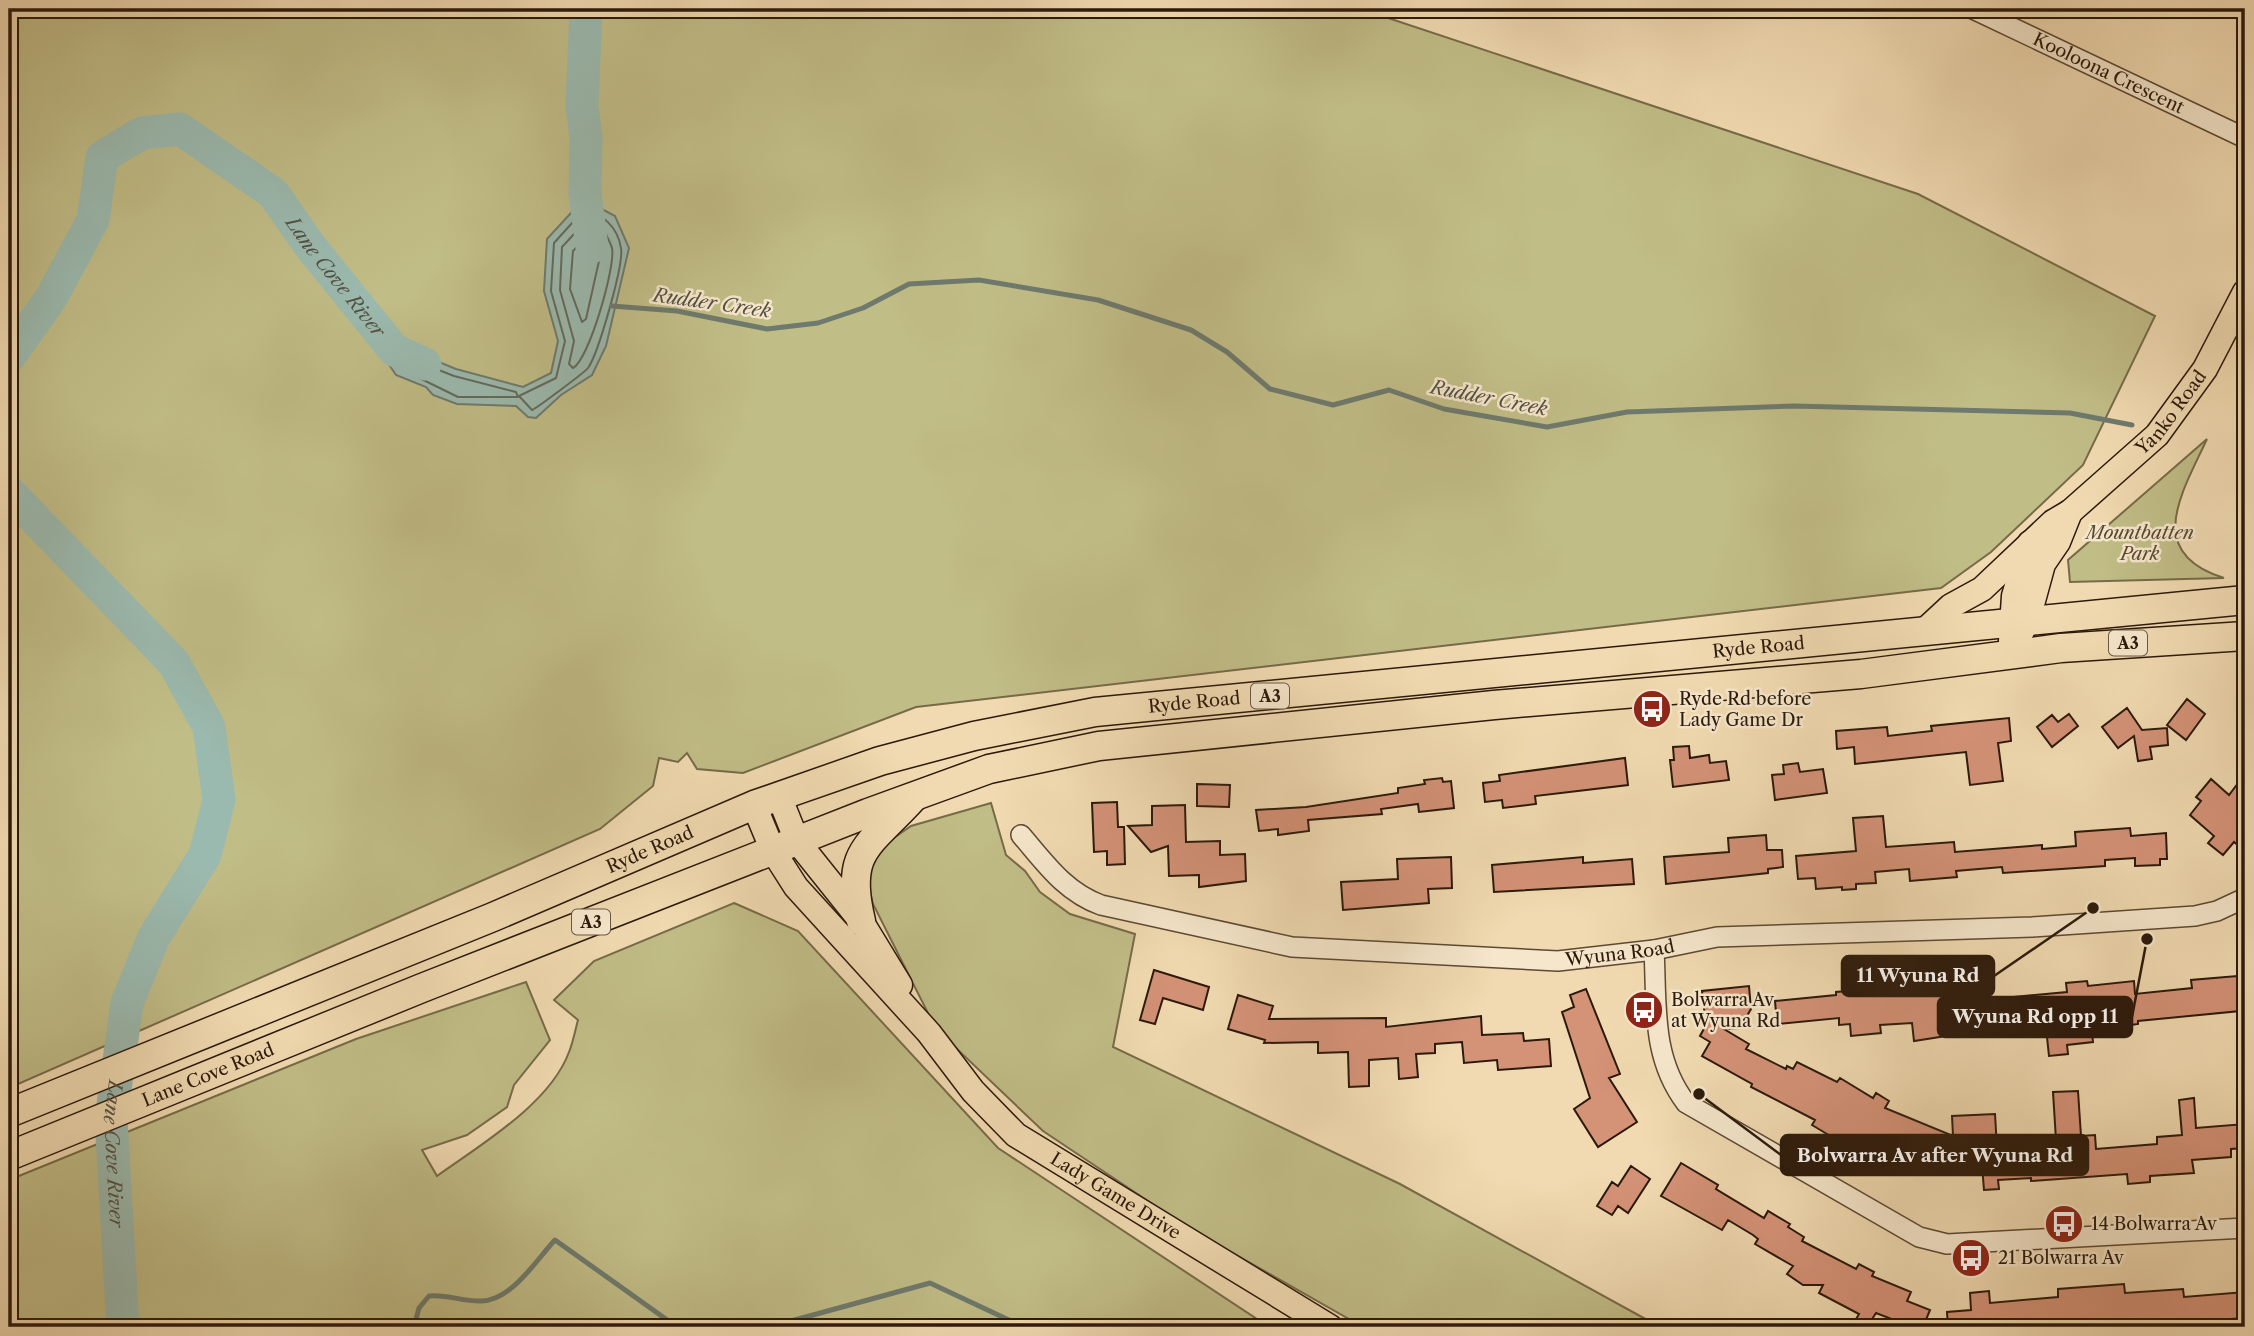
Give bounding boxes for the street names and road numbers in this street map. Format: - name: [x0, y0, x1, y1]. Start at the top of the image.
- street label: Kooloona Crescent: [2029, 28, 2188, 119]
- street label: Yanko Road: [2131, 366, 2211, 460]
- road number: A3: [2109, 630, 2147, 656]
- street label: Ryde Road: [1711, 632, 1806, 663]
- road number: A3: [1251, 684, 1289, 708]
- street label: Ryde Road: [1147, 687, 1241, 718]
- street label: Ryde Road: [603, 821, 697, 878]
- road number: A3: [572, 910, 610, 934]
- street label: Wyuna Road: [1563, 935, 1676, 971]
- street label: Lane Cove Road: [139, 1038, 277, 1112]
- street label: Lady Game Drive: [1046, 1148, 1185, 1244]

